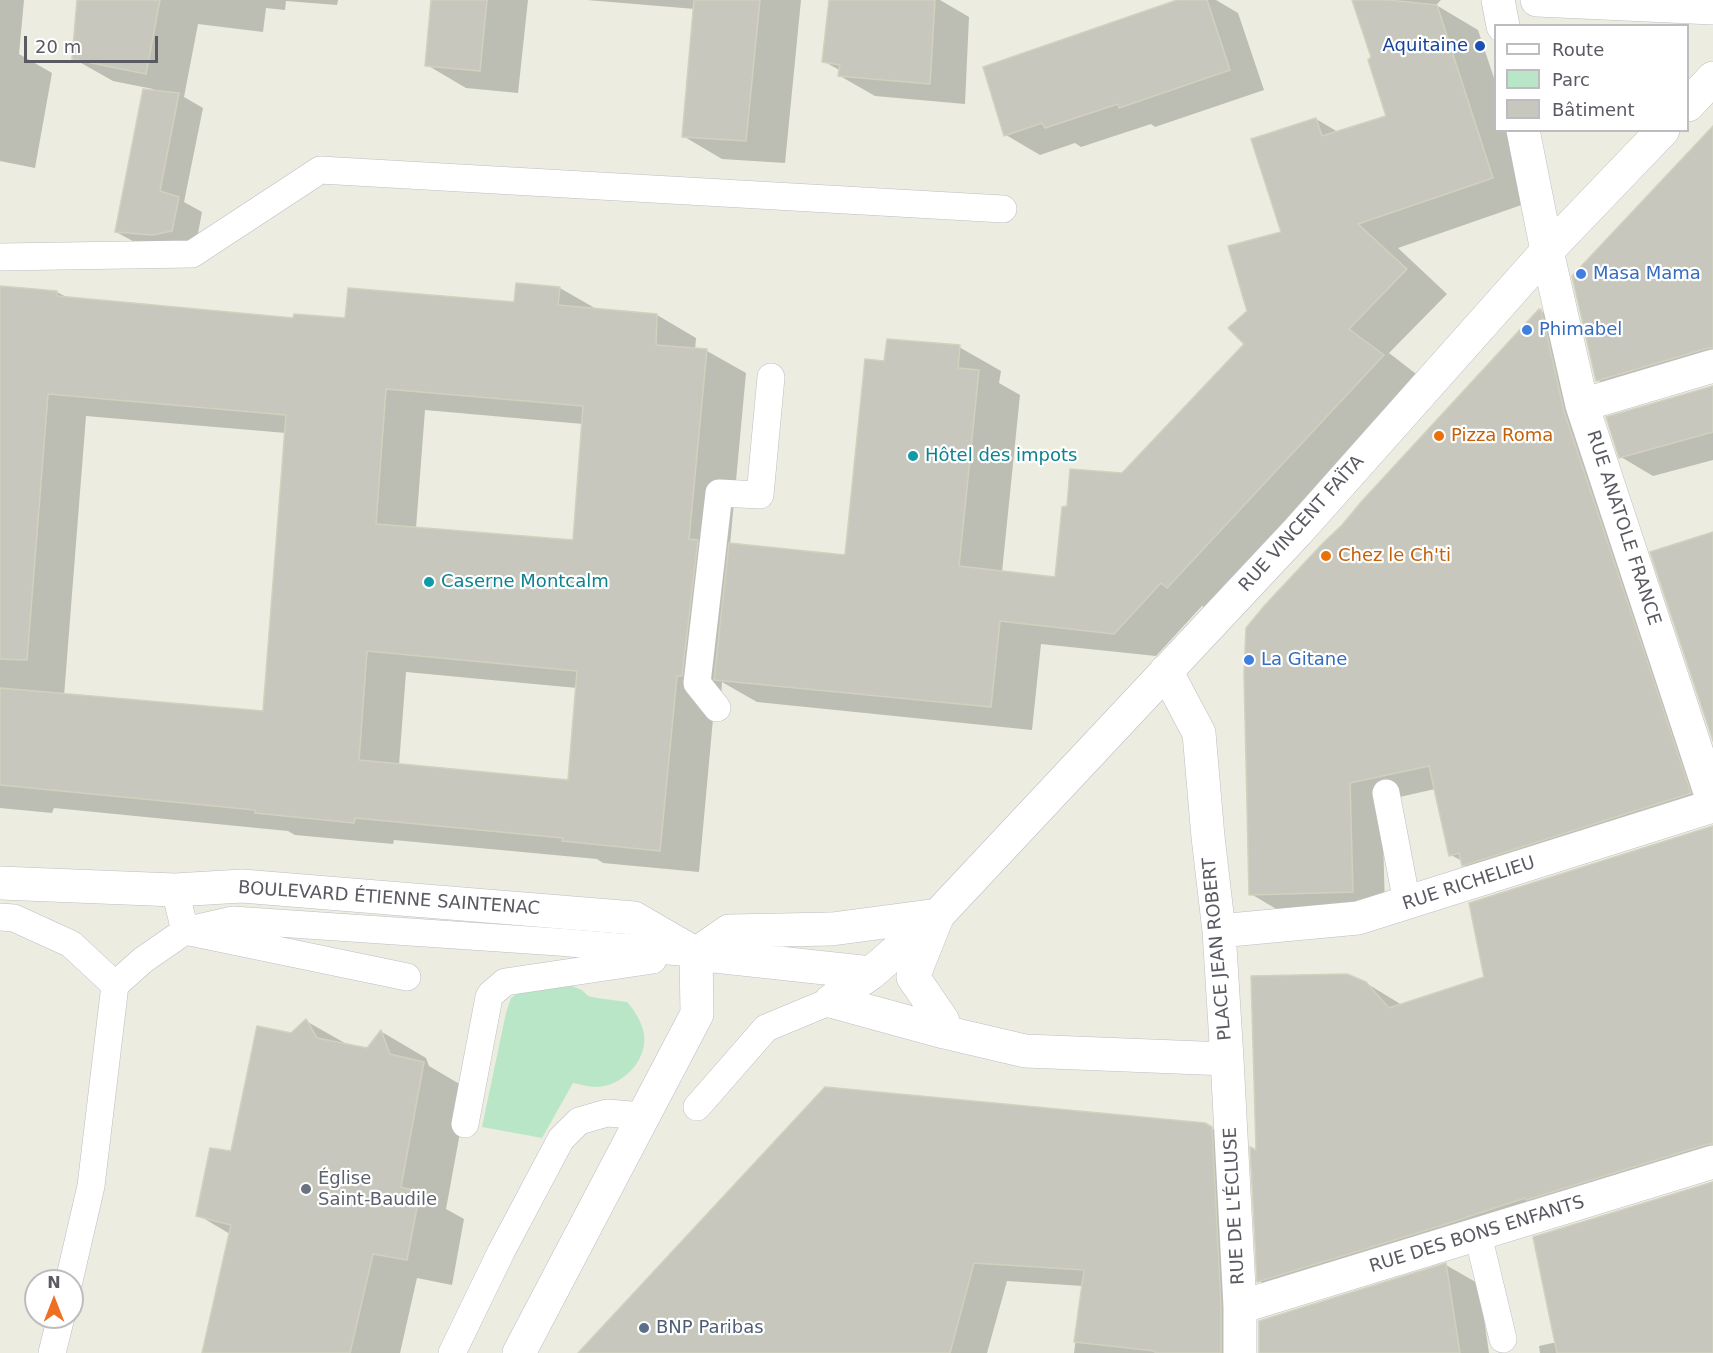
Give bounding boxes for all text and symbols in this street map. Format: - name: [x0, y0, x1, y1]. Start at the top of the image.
- scale bar: [27, 24, 160, 62]
- legend: [1494, 24, 1689, 132]
- place label: Aquitaine: [1383, 35, 1468, 57]
- text: 20 m: [35, 36, 81, 57]
- marker: Aquitaine: [1473, 39, 1487, 53]
- text: Route: [1552, 39, 1604, 60]
- text: Parc: [1552, 69, 1590, 90]
- text: Bâtiment: [1552, 99, 1635, 120]
- place label: Masa Mama: [1593, 263, 1701, 285]
- marker: Masa Mama: [1574, 267, 1588, 281]
- place label: Phimabel: [1539, 319, 1622, 341]
- marker: Phimabel: [1520, 323, 1534, 337]
- place label: Pizza Roma: [1451, 425, 1553, 447]
- street label: RUE ANATOLE FRANCE: [1581, 428, 1665, 628]
- marker: Pizza Roma: [1432, 429, 1446, 443]
- place label: Hôtel des impots: [925, 445, 1077, 467]
- marker: Hôtel des impots: [906, 449, 920, 463]
- street label: RUE VINCENT FAÏTA: [1235, 451, 1369, 597]
- place label: Chez le Ch'ti: [1338, 545, 1451, 567]
- marker: Chez le Ch'ti: [1319, 549, 1333, 563]
- place label: Caserne Montcalm: [441, 571, 609, 593]
- marker: Caserne Montcalm: [422, 575, 436, 589]
- place label: La Gitane: [1261, 649, 1347, 671]
- marker: La Gitane: [1242, 653, 1256, 667]
- street label: RUE RICHELIEU: [1400, 852, 1538, 916]
- street label: PLACE JEAN ROBERT: [1199, 857, 1237, 1041]
- street label: BOULEVARD ÉTIENNE SAINTENAC: [237, 878, 541, 920]
- street label: RUE DE L'ÉCLUSE: [1220, 1127, 1250, 1285]
- place label: Église Saint-Baudile: [318, 1168, 437, 1210]
- marker: Église Saint-Baudile: [299, 1182, 313, 1196]
- street label: RUE DES BONS ENFANTS: [1367, 1192, 1587, 1278]
- north arrow: [24, 1269, 84, 1329]
- text: N: [47, 1273, 61, 1292]
- place label: BNP Paribas: [656, 1317, 764, 1339]
- marker: BNP Paribas: [637, 1321, 651, 1335]

